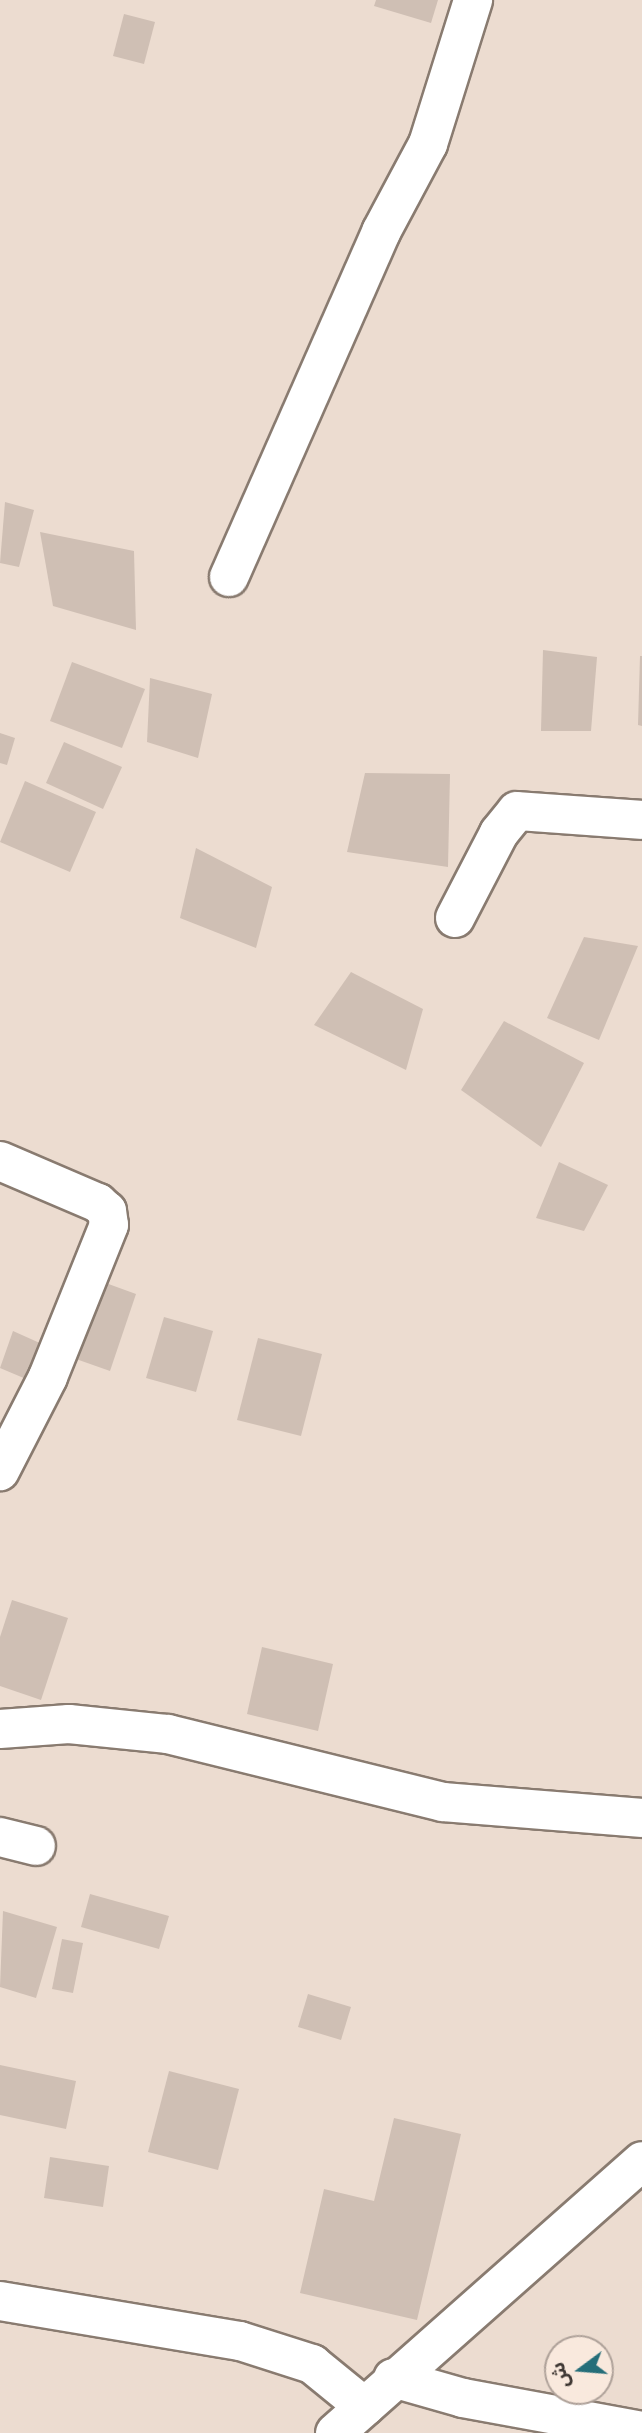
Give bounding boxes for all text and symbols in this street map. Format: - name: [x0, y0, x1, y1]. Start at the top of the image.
- north arrow: [544, 2335, 614, 2405]
- text: ش: [538, 2357, 584, 2393]

